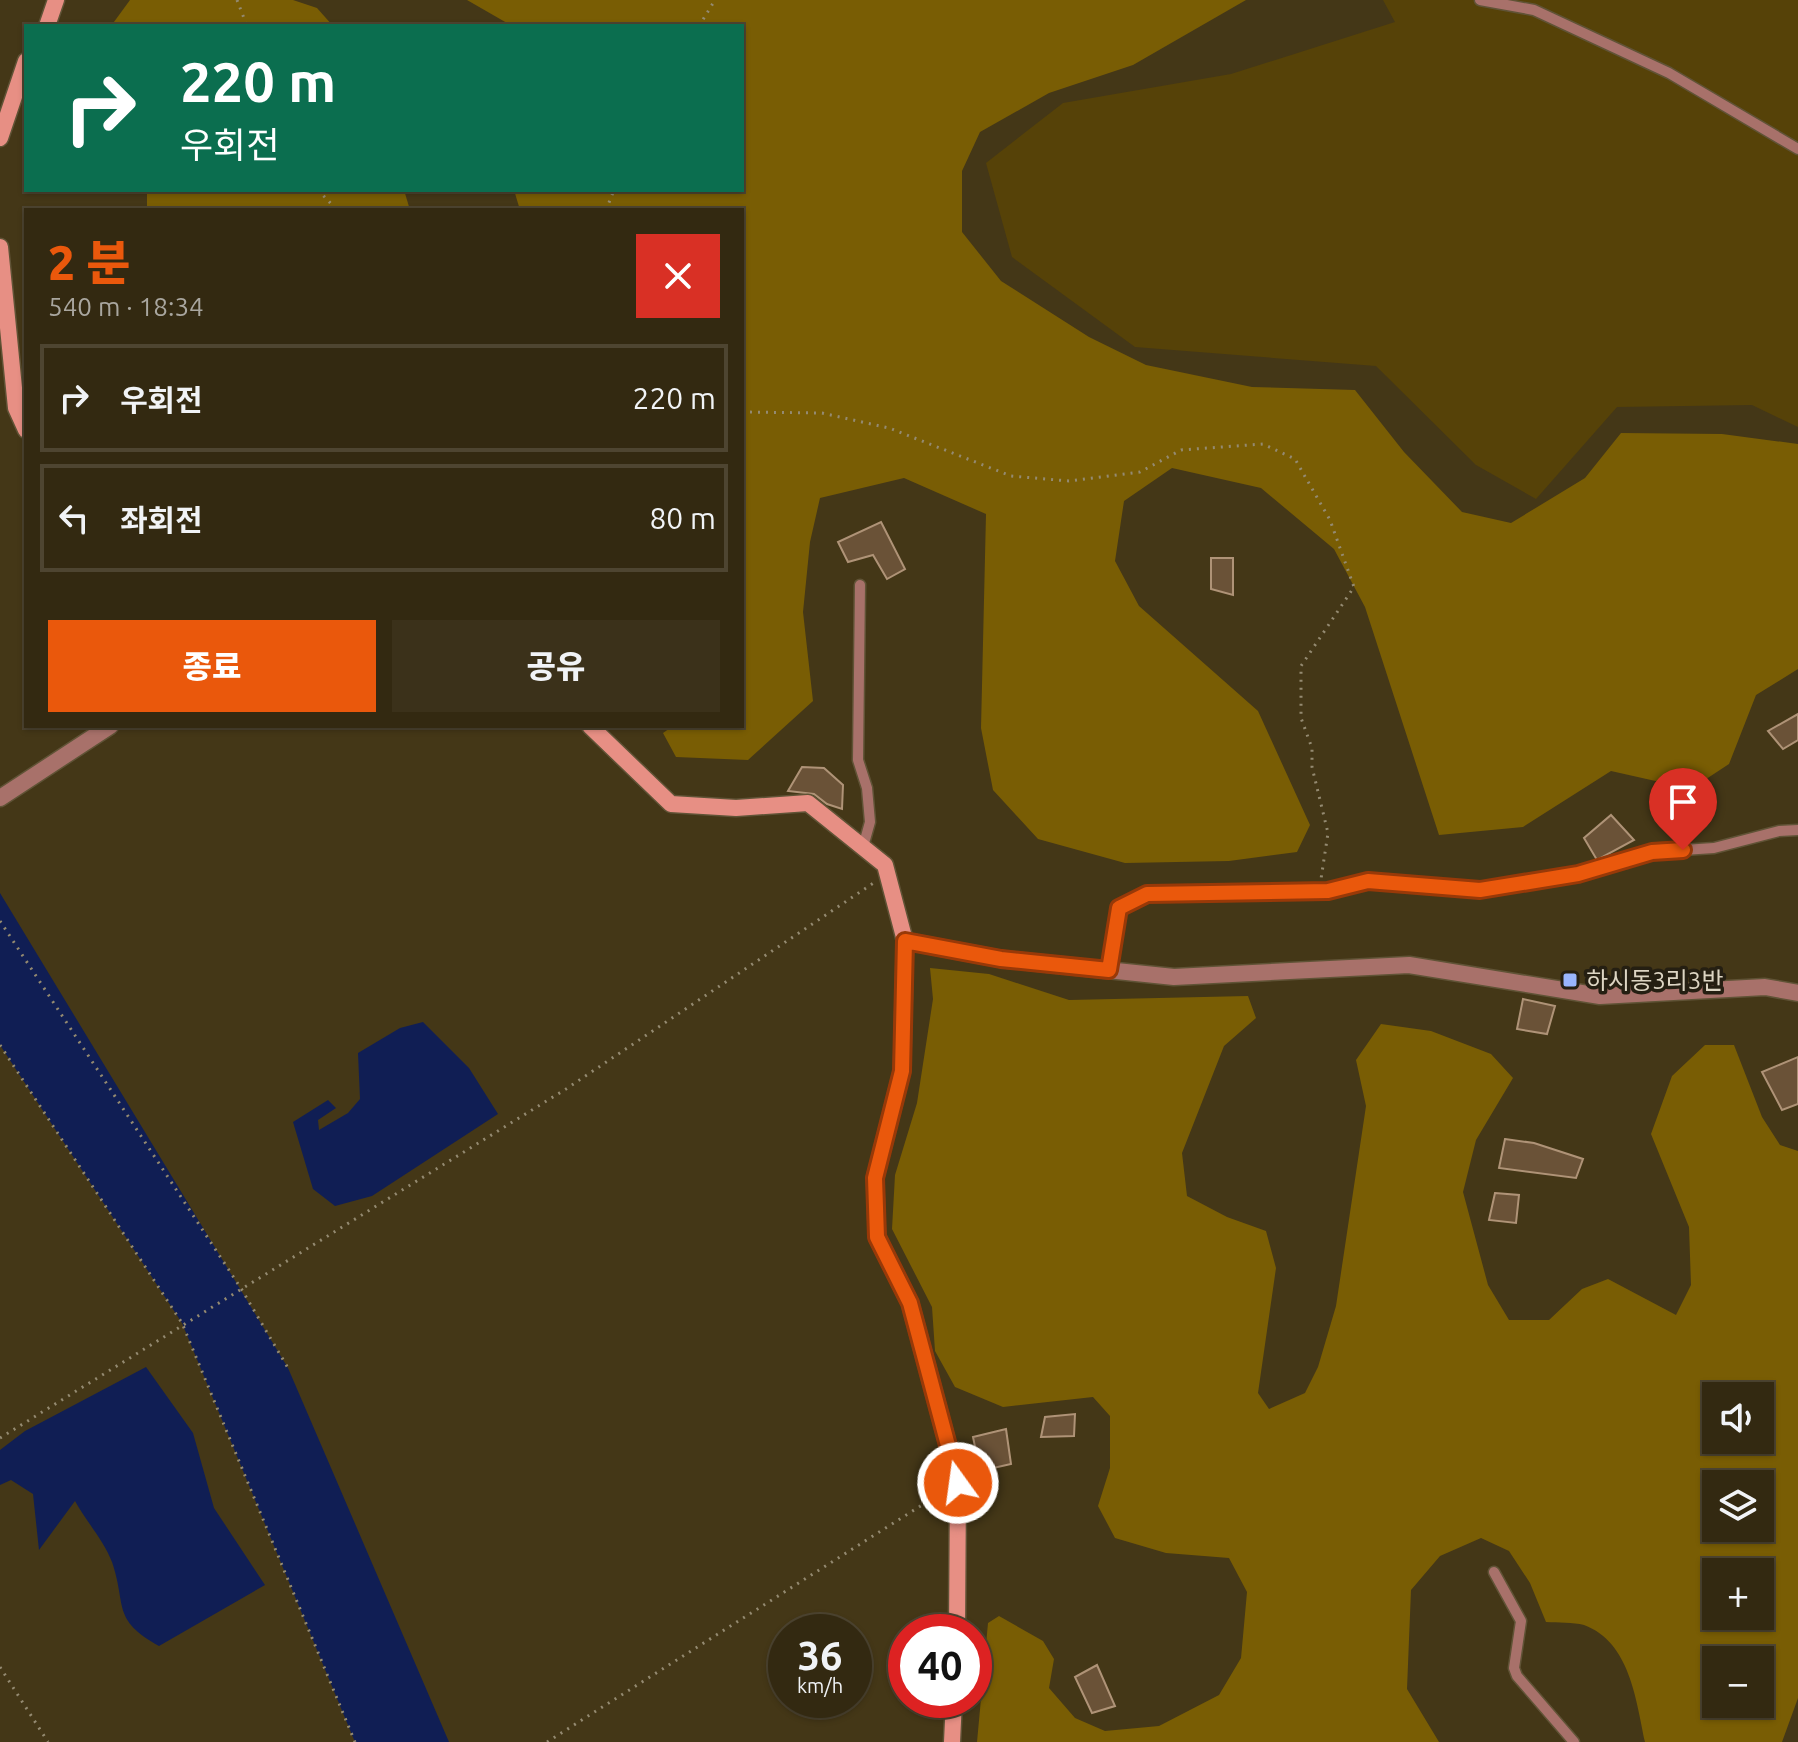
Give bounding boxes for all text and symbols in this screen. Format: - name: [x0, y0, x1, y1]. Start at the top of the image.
- text: 220 m: [180, 50, 336, 113]
- icon: right: [48, 56, 152, 160]
- text: 우회전: [180, 124, 279, 165]
- button: close: [636, 234, 720, 318]
- text: 2 분: [48, 235, 131, 289]
- text: 540 m · 18:34: [48, 292, 204, 321]
- icon: right: [52, 376, 96, 420]
- text: 220 m: [632, 381, 716, 415]
- text: 우회전: [120, 383, 203, 417]
- icon: left: [52, 496, 96, 540]
- text: 80 m: [649, 501, 716, 535]
- text: 좌회전: [120, 503, 203, 537]
- button: 종료: [48, 620, 376, 712]
- button: 공유: [392, 620, 720, 712]
- pin: [1649, 768, 1717, 850]
- icon: arrive: [1661, 780, 1705, 824]
- place label: 하시동3리3반: [1586, 967, 1723, 994]
- marker: 하시동3리3반: [1561, 971, 1579, 989]
- map controls: [1702, 1382, 1774, 1718]
- button: sound: [1702, 1382, 1774, 1454]
- position arrow: [916, 1441, 1000, 1525]
- button: layers: [1702, 1470, 1774, 1542]
- button: +: [1702, 1558, 1774, 1630]
- speed limit sign: 40: [888, 1614, 992, 1718]
- text: 36: [797, 1633, 843, 1678]
- button: −: [1702, 1646, 1774, 1718]
- text: km/h: [797, 1674, 843, 1697]

